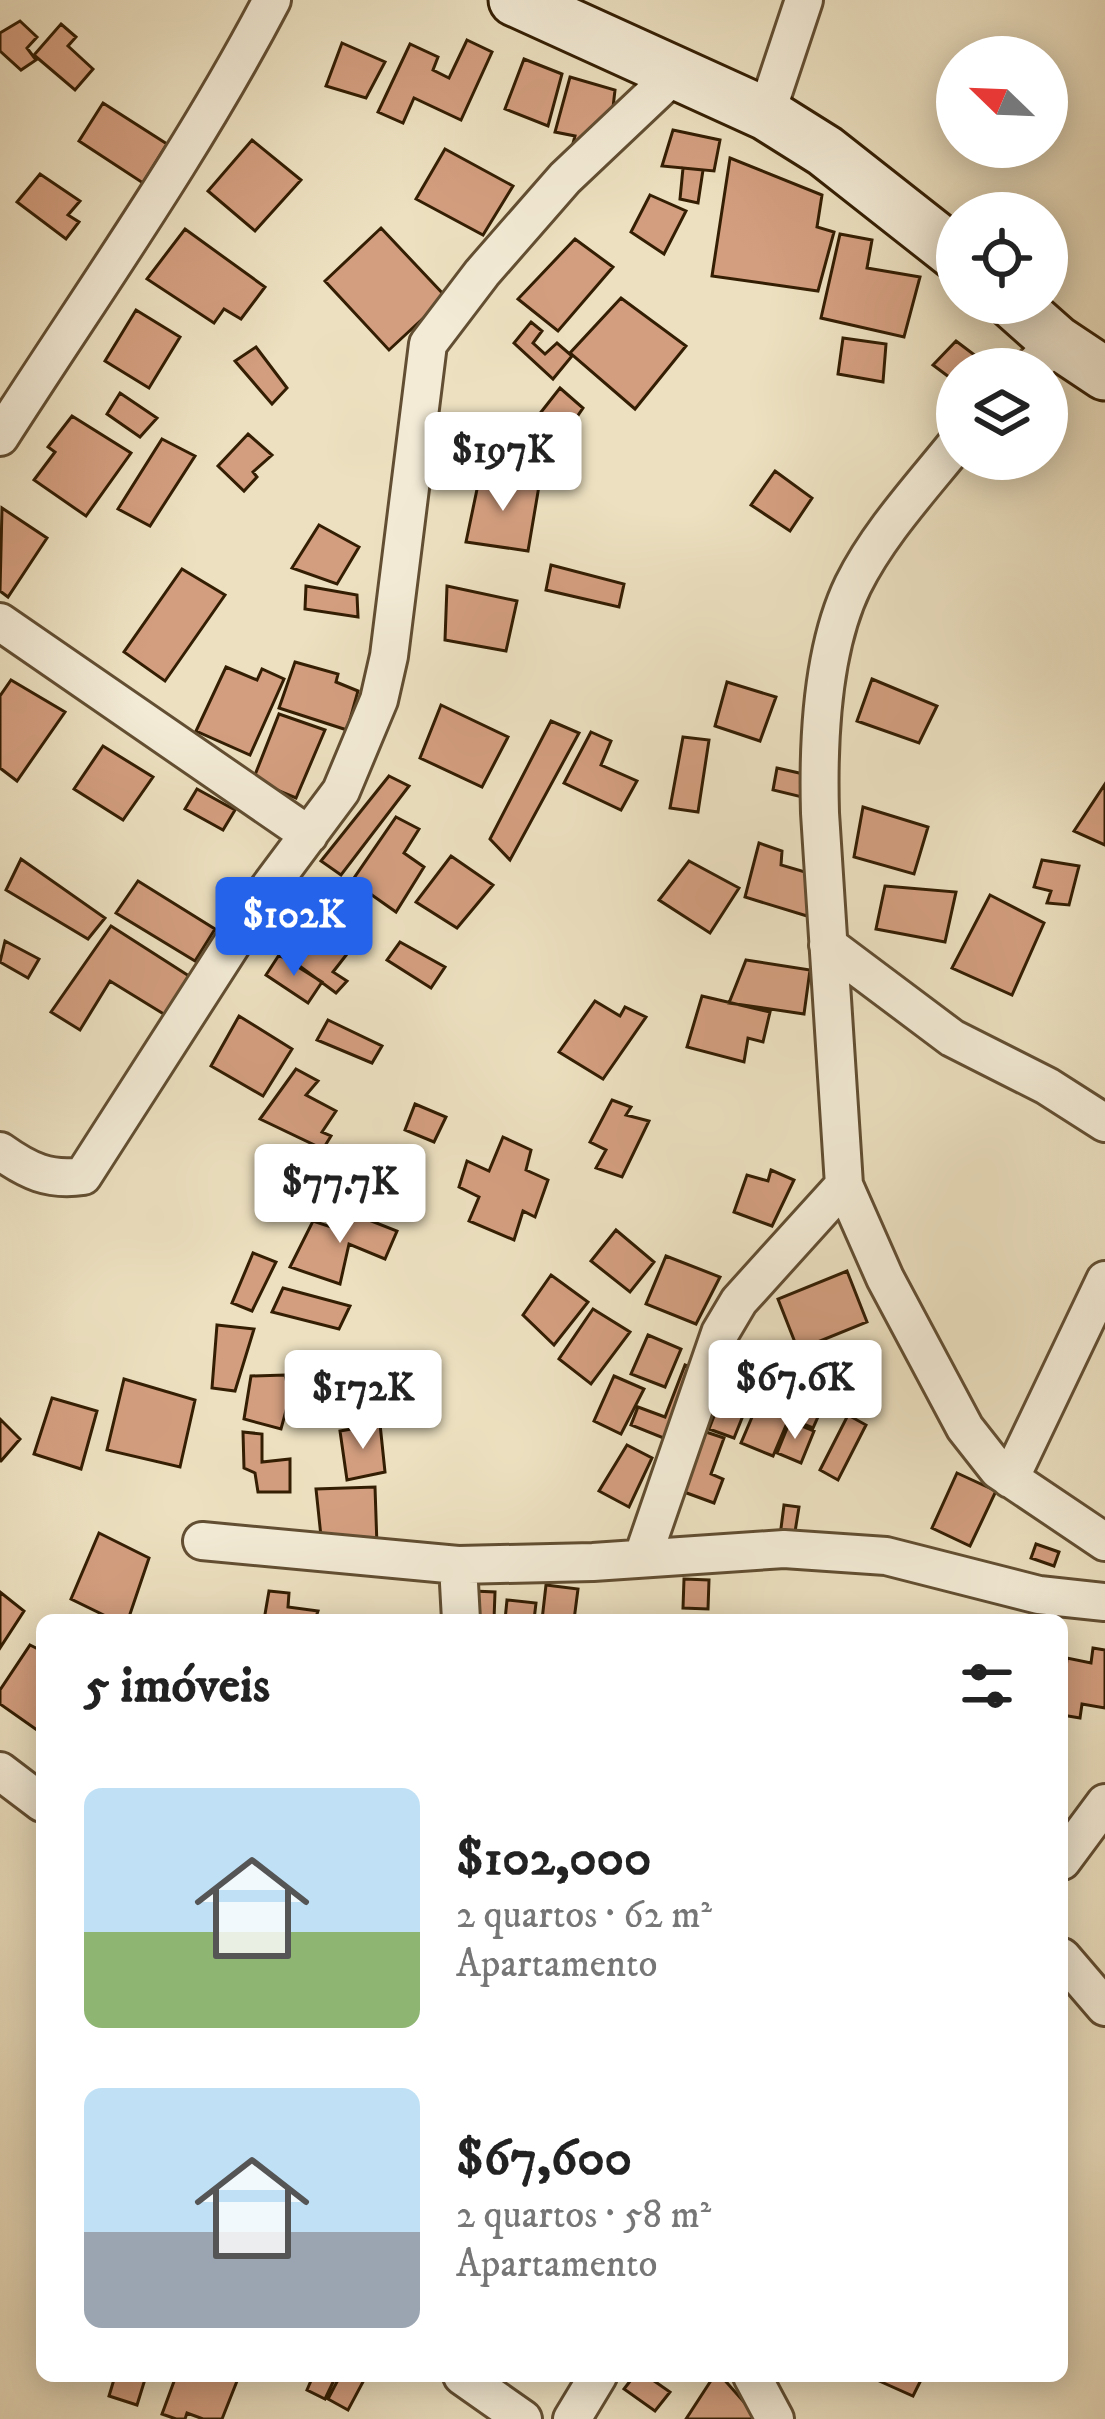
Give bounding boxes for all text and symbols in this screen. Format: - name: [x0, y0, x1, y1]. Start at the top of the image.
- north arrow: [936, 36, 1068, 168]
- map controls: [936, 36, 1068, 480]
- button: locate: [936, 192, 1068, 324]
- button: layers: [936, 348, 1068, 480]
- pin: $197K: [419, 412, 587, 514]
- text: $197K: [452, 426, 554, 475]
- pin: $102K: [210, 877, 378, 979]
- text: $102K: [242, 891, 346, 940]
- pin: $77.7K: [242, 1144, 438, 1246]
- text: $77.7K: [282, 1158, 399, 1207]
- pin: $67.6K: [697, 1340, 893, 1442]
- pin: $172K: [279, 1350, 447, 1452]
- text: $67.6K: [736, 1354, 854, 1403]
- text: $172K: [312, 1364, 414, 1413]
- icon: filters: [954, 1653, 1020, 1719]
- text: 5 imóveis: [84, 1654, 270, 1718]
- text: $102,000: [456, 1827, 651, 1891]
- icon: home: [180, 1836, 324, 1980]
- text: 2 quartos · 62 m²: [456, 1891, 712, 1940]
- text: Apartamento: [456, 1940, 658, 1989]
- text: $67,600: [456, 2127, 632, 2191]
- icon: home: [180, 2136, 324, 2280]
- text: 2 quartos · 58 m²: [456, 2191, 711, 2240]
- text: Apartamento: [456, 2240, 658, 2289]

